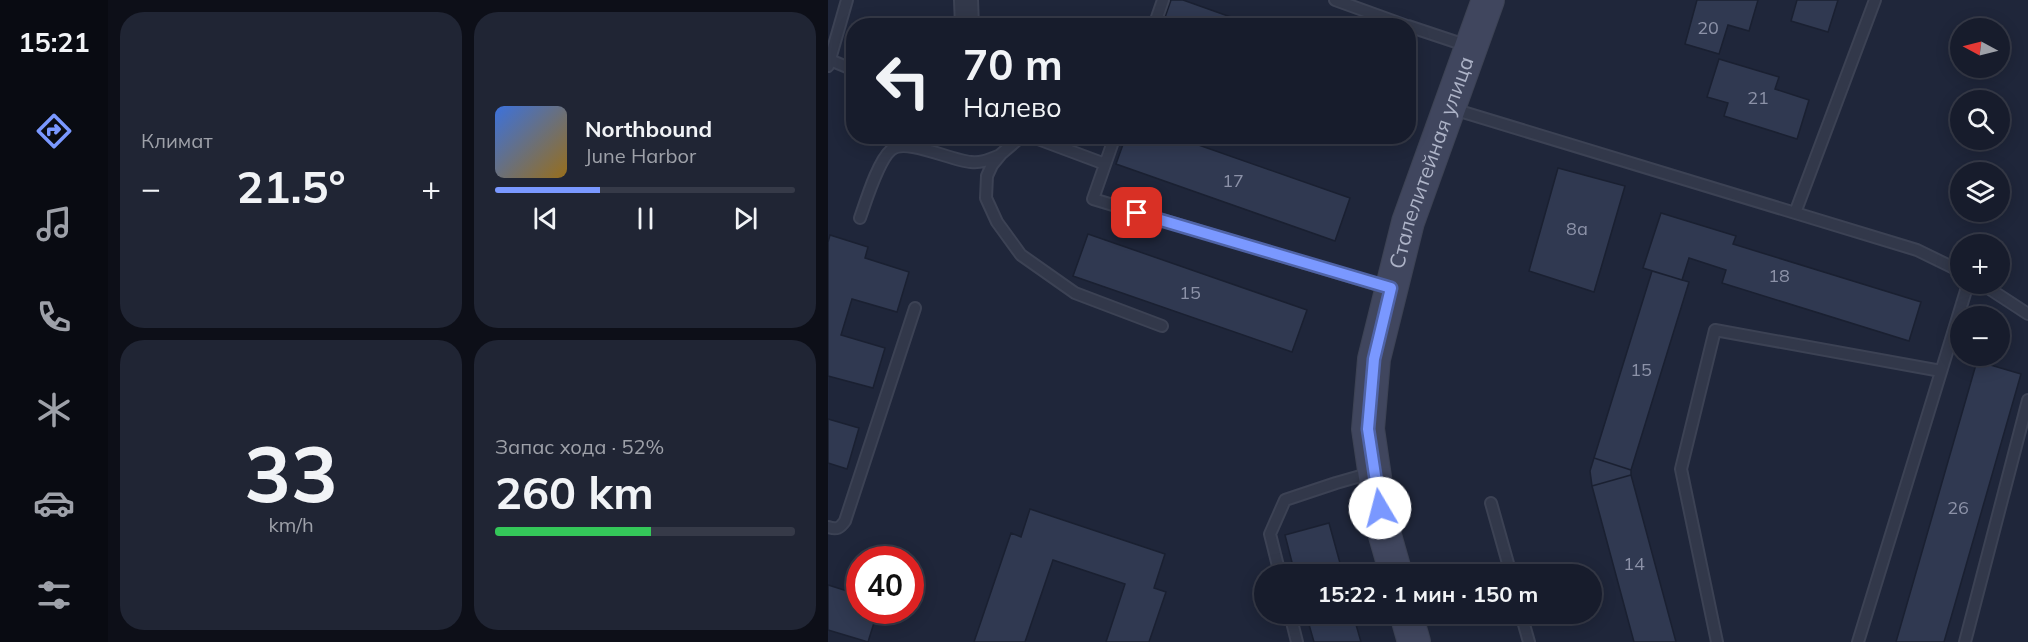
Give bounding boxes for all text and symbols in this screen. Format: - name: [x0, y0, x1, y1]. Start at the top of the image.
- house number: 20: [1697, 16, 1719, 39]
- north arrow: [1950, 18, 2010, 78]
- map controls: [1950, 18, 2010, 366]
- text: 15:21: [18, 25, 90, 59]
- text: 70 m: [963, 38, 1063, 91]
- icon: left: [864, 42, 942, 120]
- street label: Сталелитейная улица: [1383, 53, 1479, 271]
- house number: 21: [1747, 86, 1769, 109]
- text: Налево: [963, 90, 1062, 124]
- button: search: [1950, 90, 2010, 150]
- icon: directions: [33, 110, 75, 152]
- text: Northbound: [585, 115, 712, 143]
- text: Климат: [141, 128, 213, 153]
- text: June Harbor: [585, 143, 696, 168]
- text: 21.5°: [236, 158, 346, 214]
- button: layers: [1950, 162, 2010, 222]
- text: −: [141, 167, 161, 208]
- text: +: [421, 167, 441, 208]
- house number: 17: [1222, 169, 1244, 192]
- pin: [1111, 187, 1162, 238]
- icon: arrive: [1120, 196, 1153, 229]
- icon: previous: [529, 202, 562, 235]
- icon: pause: [629, 202, 662, 235]
- icon: next: [729, 202, 762, 235]
- icon: music: [33, 203, 75, 245]
- house number: 8а: [1566, 217, 1588, 240]
- button: +: [1950, 234, 2010, 294]
- house number: 18: [1768, 264, 1790, 287]
- house number: 15: [1179, 281, 1201, 304]
- icon: phone: [33, 296, 75, 338]
- button: −: [1950, 306, 2010, 366]
- house number: 15: [1630, 358, 1652, 381]
- icon: climate: [33, 389, 75, 431]
- text: 33: [244, 424, 338, 522]
- text: Запас хода · 52%: [495, 434, 664, 459]
- text: 260 km: [495, 464, 654, 520]
- position arrow: [1348, 476, 1412, 540]
- icon: car: [33, 482, 75, 524]
- house number: 26: [1947, 496, 1969, 519]
- text: km/h: [268, 512, 314, 537]
- speed limit sign: 40: [846, 546, 924, 624]
- house number: 14: [1623, 552, 1645, 575]
- icon: filters: [33, 574, 75, 616]
- text: 15:22 · 1 мин · 150 m: [1318, 580, 1538, 608]

